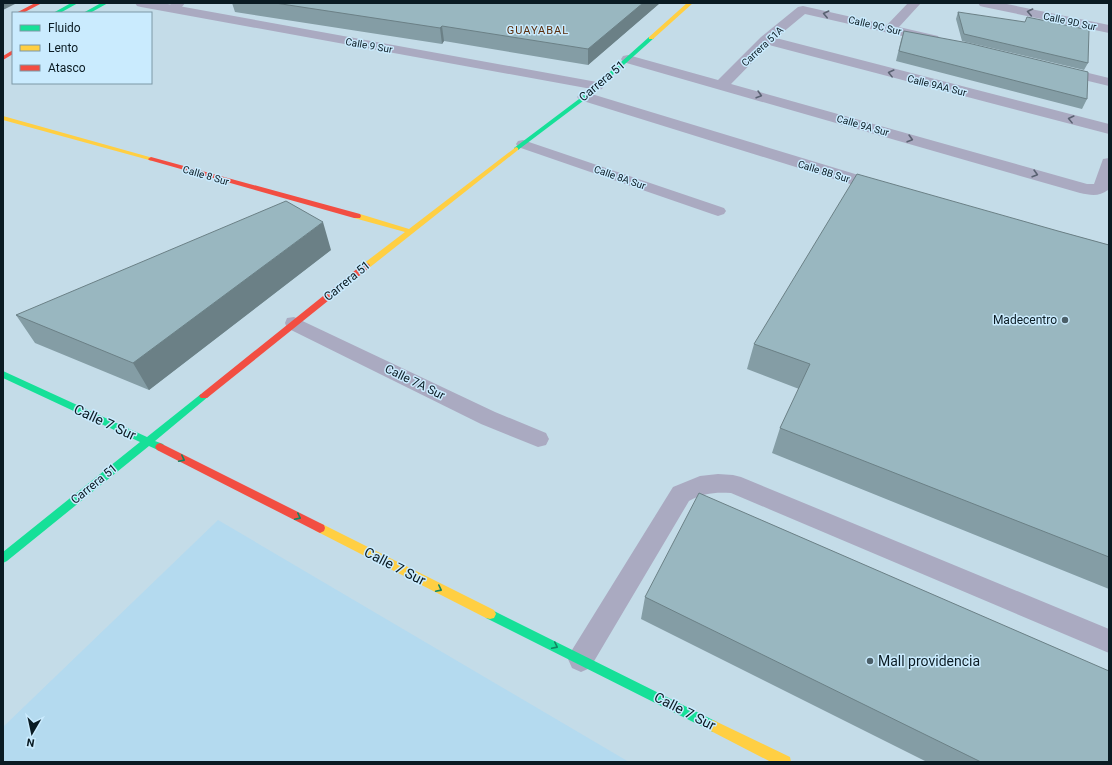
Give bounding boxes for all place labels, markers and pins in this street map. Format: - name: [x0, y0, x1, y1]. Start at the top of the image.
- place label: Madecentro: [993, 313, 1057, 327]
- marker: Madecentro: [1060, 315, 1070, 325]
- place label: Mall providencia: [878, 653, 980, 669]
- marker: Mall providencia: [865, 656, 875, 666]

